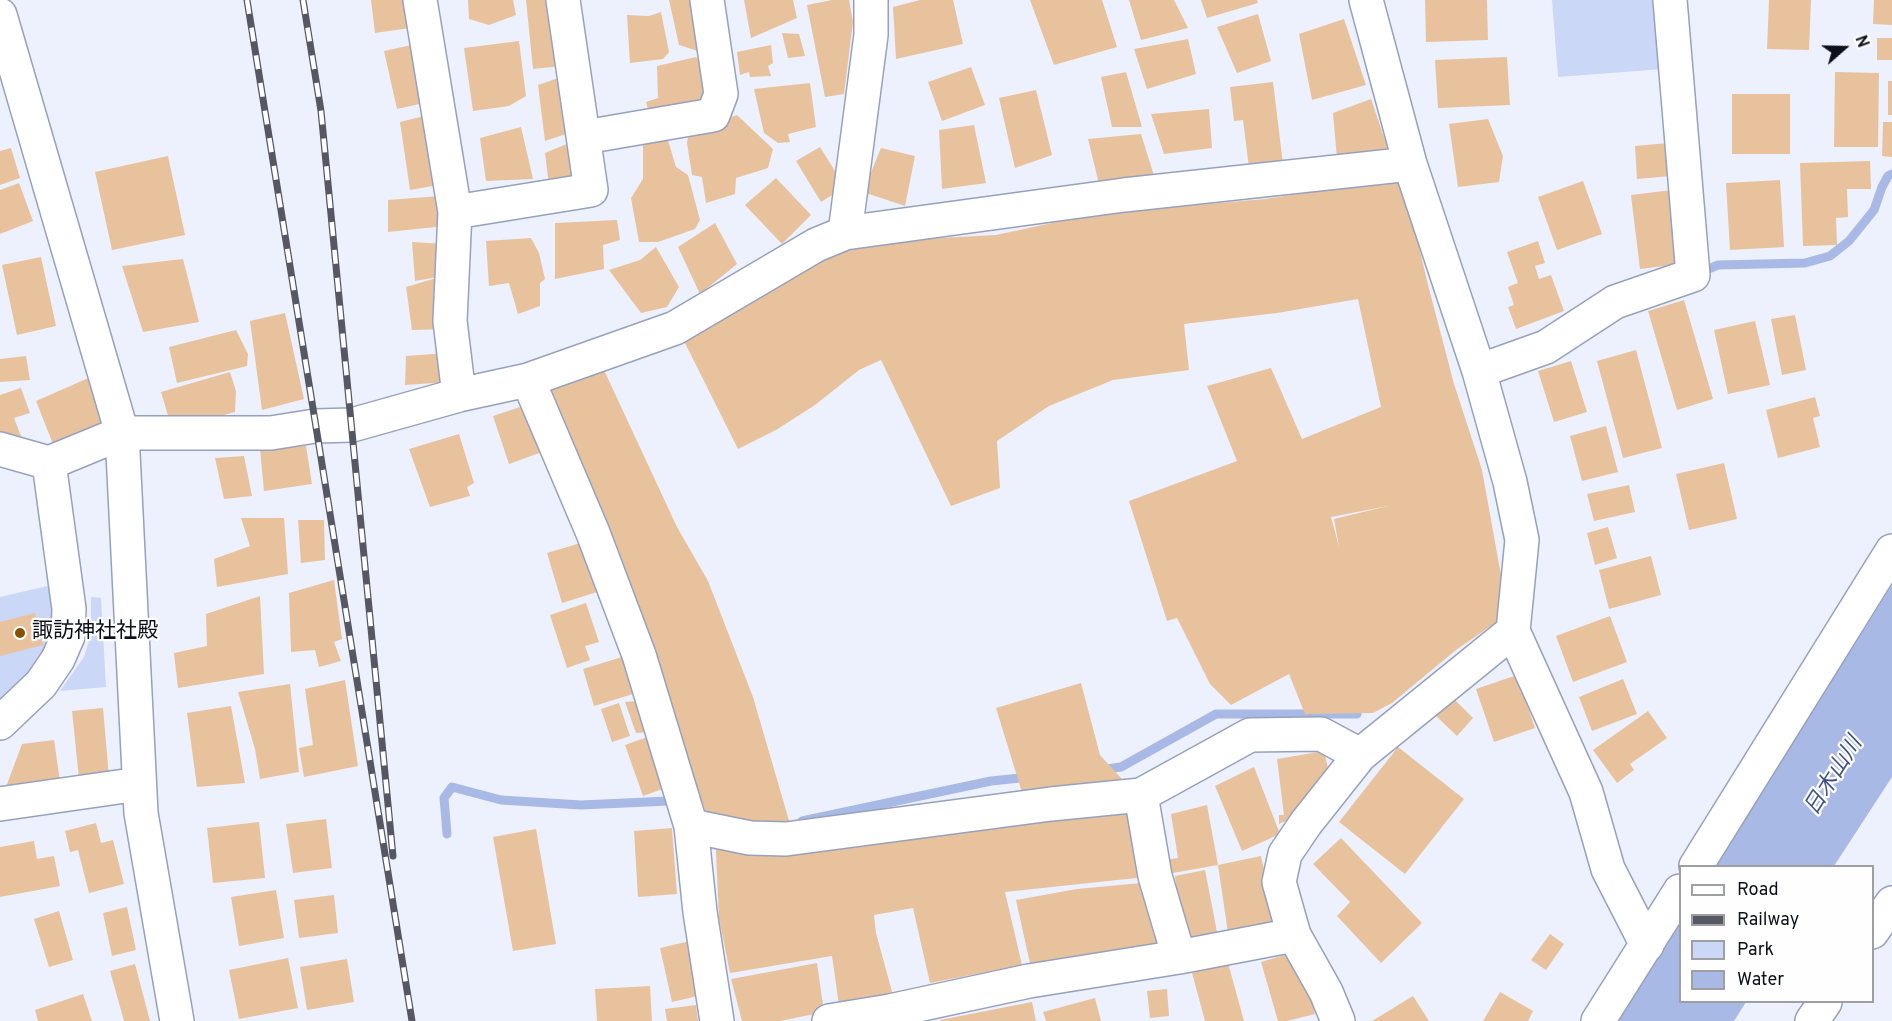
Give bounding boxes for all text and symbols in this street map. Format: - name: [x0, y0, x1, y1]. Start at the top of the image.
- north arrow: [1814, 18, 1874, 78]
- text: N: [1850, 33, 1872, 51]
- place label: 諏訪神社社殿: [32, 620, 158, 646]
- marker: 諏訪神社社殿: [13, 626, 27, 640]
- water label: 日木山川: [1800, 733, 1870, 821]
- legend: [1679, 865, 1874, 1003]
- text: Road: [1737, 879, 1779, 902]
- text: Railway: [1737, 909, 1799, 932]
- text: Park: [1737, 939, 1774, 962]
- text: Water: [1737, 969, 1784, 992]

